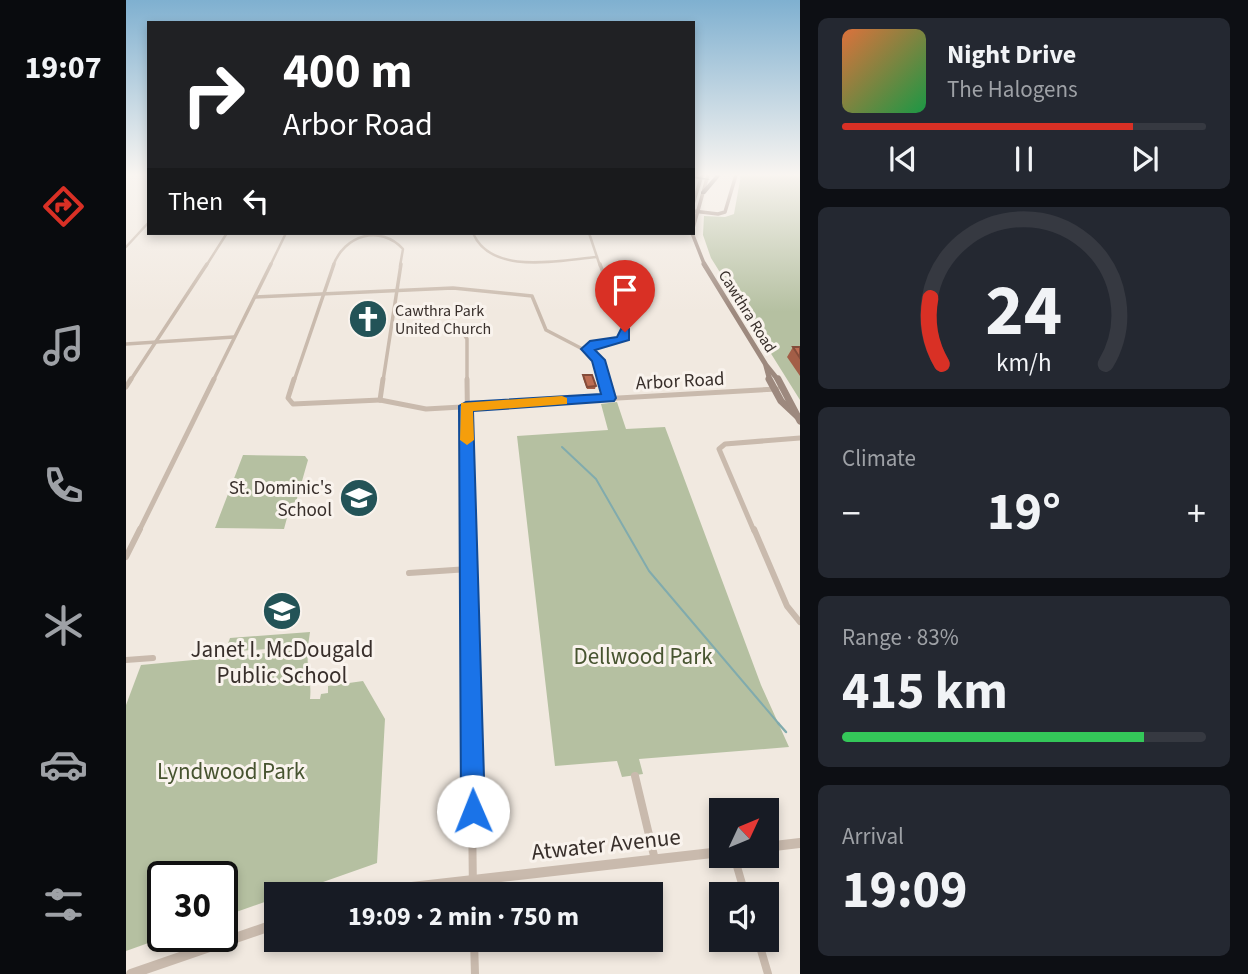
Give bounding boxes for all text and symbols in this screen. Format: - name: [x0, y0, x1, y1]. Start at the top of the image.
- text: Night Drive: [947, 36, 1076, 73]
- text: 400 m: [283, 37, 412, 107]
- text: 19:07: [24, 45, 102, 91]
- icon: right: [168, 49, 259, 140]
- text: The Halogens: [947, 73, 1078, 106]
- text: Arbor Road: [283, 102, 433, 148]
- icon: previous: [884, 140, 922, 178]
- icon: pause: [1005, 140, 1043, 178]
- icon: next: [1126, 140, 1164, 178]
- icon: directions: [39, 182, 88, 231]
- icon: left: [237, 182, 275, 220]
- text: Then: [168, 183, 223, 220]
- text: 24: [986, 259, 1062, 363]
- pin: [595, 260, 655, 332]
- street label: Cawthra Road: [713, 266, 781, 357]
- icon: arrive: [606, 271, 644, 309]
- church icon: Cawthra Park United Church: [347, 298, 389, 340]
- place label: Cawthra Park United Church: [395, 300, 491, 340]
- icon: music: [39, 321, 88, 370]
- text: km/h: [996, 345, 1052, 381]
- street label: Arbor Road: [635, 366, 725, 397]
- text: Climate: [842, 442, 916, 475]
- icon: phone: [39, 461, 88, 510]
- place label: St. Dominic's School: [229, 475, 332, 524]
- text: 19°: [987, 476, 1061, 550]
- school or university icon: St. Dominic's School: [338, 477, 380, 519]
- text: −: [842, 487, 861, 541]
- text: +: [1187, 487, 1206, 541]
- school or university icon: Janet I. McDougald Public School: [261, 590, 303, 632]
- icon: climate: [39, 601, 88, 650]
- text: Range · 83%: [842, 621, 959, 654]
- place label: Janet I. McDougald Public School: [191, 633, 373, 692]
- park label: Dellwood Park: [573, 640, 713, 673]
- text: 415 km: [842, 655, 1008, 729]
- icon: car: [39, 740, 88, 789]
- park label: Lyndwood Park: [157, 755, 306, 788]
- position arrow: [436, 774, 510, 848]
- north arrow: [709, 798, 779, 868]
- map controls: [709, 798, 779, 952]
- street label: Atwater Avenue: [530, 820, 682, 869]
- text: Arrival: [842, 820, 904, 853]
- text: 19:09: [842, 854, 967, 928]
- speed limit sign: 30: [147, 861, 238, 952]
- icon: filters: [39, 880, 88, 929]
- button: sound: [709, 882, 779, 952]
- text: 19:09 · 2 min · 750 m: [348, 898, 579, 935]

